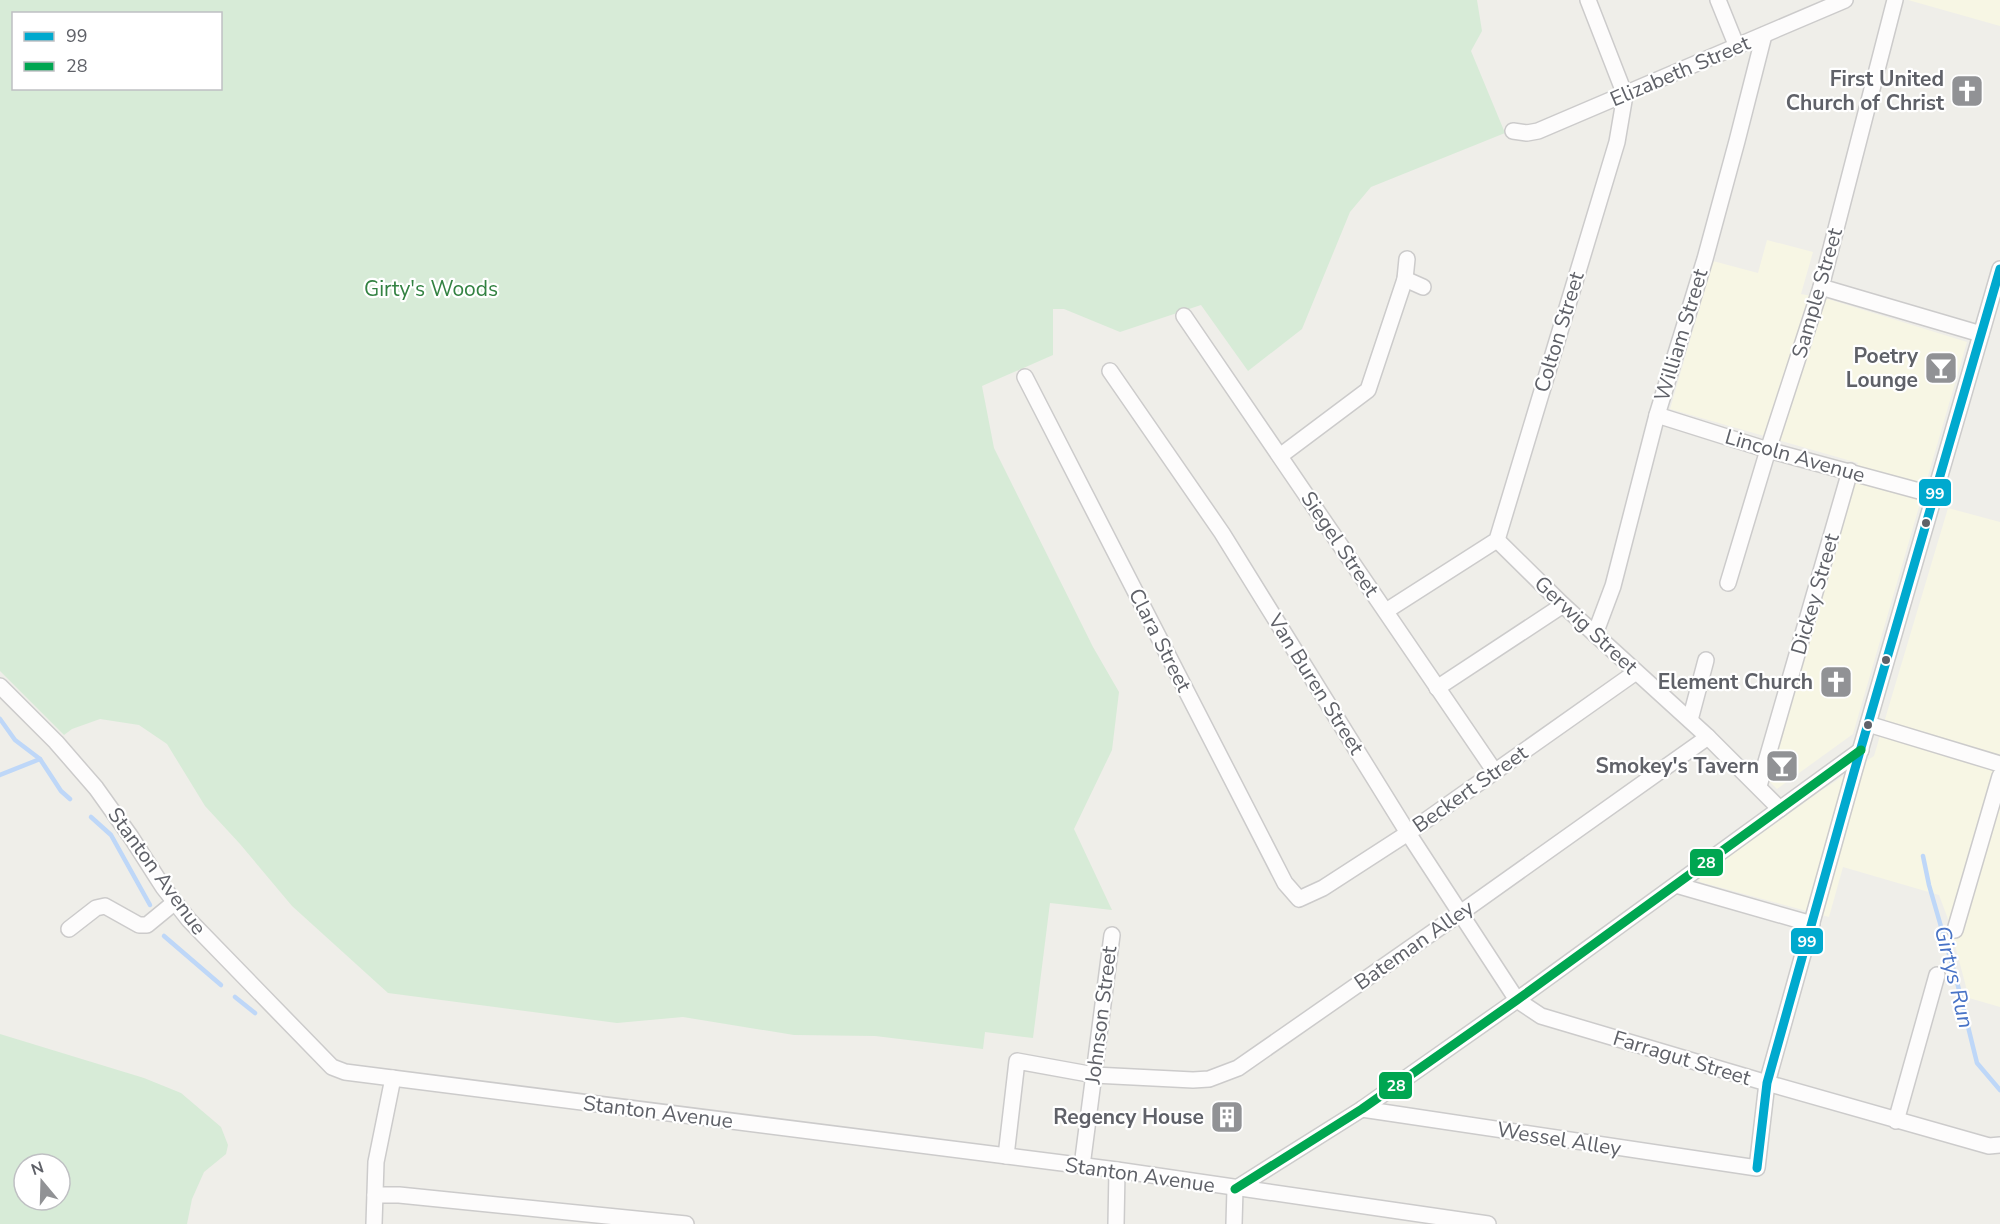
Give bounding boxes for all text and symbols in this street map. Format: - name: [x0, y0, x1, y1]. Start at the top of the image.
- legend: [12, 12, 222, 90]
- text: 99: [66, 24, 88, 48]
- street label: Elizabeth Street: [1606, 29, 1755, 113]
- text: 28: [66, 54, 88, 78]
- place label: First United Church of Christ: [1786, 65, 1945, 117]
- church icon: First United Church of Christ: [1949, 73, 1985, 109]
- street label: Sample Street: [1785, 224, 1849, 361]
- street label: William Street: [1648, 265, 1715, 405]
- street label: Colton Street: [1527, 268, 1591, 396]
- park label: Girty's Woods: [364, 275, 498, 303]
- place label: Poetry Lounge: [1846, 342, 1919, 394]
- bar icon: Poetry Lounge: [1923, 350, 1959, 386]
- street label: Lincoln Avenue: [1722, 423, 1868, 489]
- line badge: 99: [1918, 478, 1952, 507]
- text: 99: [1925, 483, 1945, 505]
- street label: Siegel Street: [1294, 486, 1386, 603]
- unlabelled marker: [1920, 517, 1932, 529]
- street label: Dickey Street: [1784, 529, 1846, 658]
- street label: Gerwig Street: [1528, 570, 1644, 681]
- street label: Clara Street: [1122, 583, 1198, 697]
- street label: Van Buren Street: [1261, 608, 1371, 760]
- unlabelled marker: [1880, 654, 1892, 666]
- church icon: Element Church: [1818, 664, 1854, 700]
- place label: Element Church: [1658, 668, 1813, 696]
- unlabelled marker: [1862, 719, 1874, 731]
- street label: Beckert Street: [1407, 739, 1534, 839]
- bar icon: Smokey's Tavern: [1764, 748, 1800, 784]
- place label: Smokey's Tavern: [1595, 752, 1759, 780]
- street label: Stanton Avenue: [101, 802, 213, 940]
- line badge: 28: [1689, 848, 1724, 877]
- text: 28: [1696, 852, 1716, 874]
- street label: Bateman Alley: [1349, 893, 1479, 997]
- water label: Girtys Run: [1927, 923, 1981, 1031]
- line badge: 99: [1790, 927, 1824, 955]
- text: 99: [1797, 931, 1817, 953]
- street label: Johnson Street: [1079, 944, 1123, 1087]
- street label: Farragut Street: [1610, 1024, 1755, 1092]
- line badge: 28: [1378, 1071, 1413, 1100]
- text: 28: [1386, 1075, 1406, 1097]
- street label: Stanton Avenue: [581, 1089, 735, 1135]
- building icon: Regency House: [1209, 1099, 1245, 1135]
- place label: Regency House: [1053, 1103, 1204, 1131]
- street label: Wessel Alley: [1495, 1115, 1623, 1163]
- street label: Stanton Avenue: [1063, 1151, 1217, 1199]
- north arrow: [12, 1152, 72, 1212]
- text: N: [28, 1156, 47, 1181]

